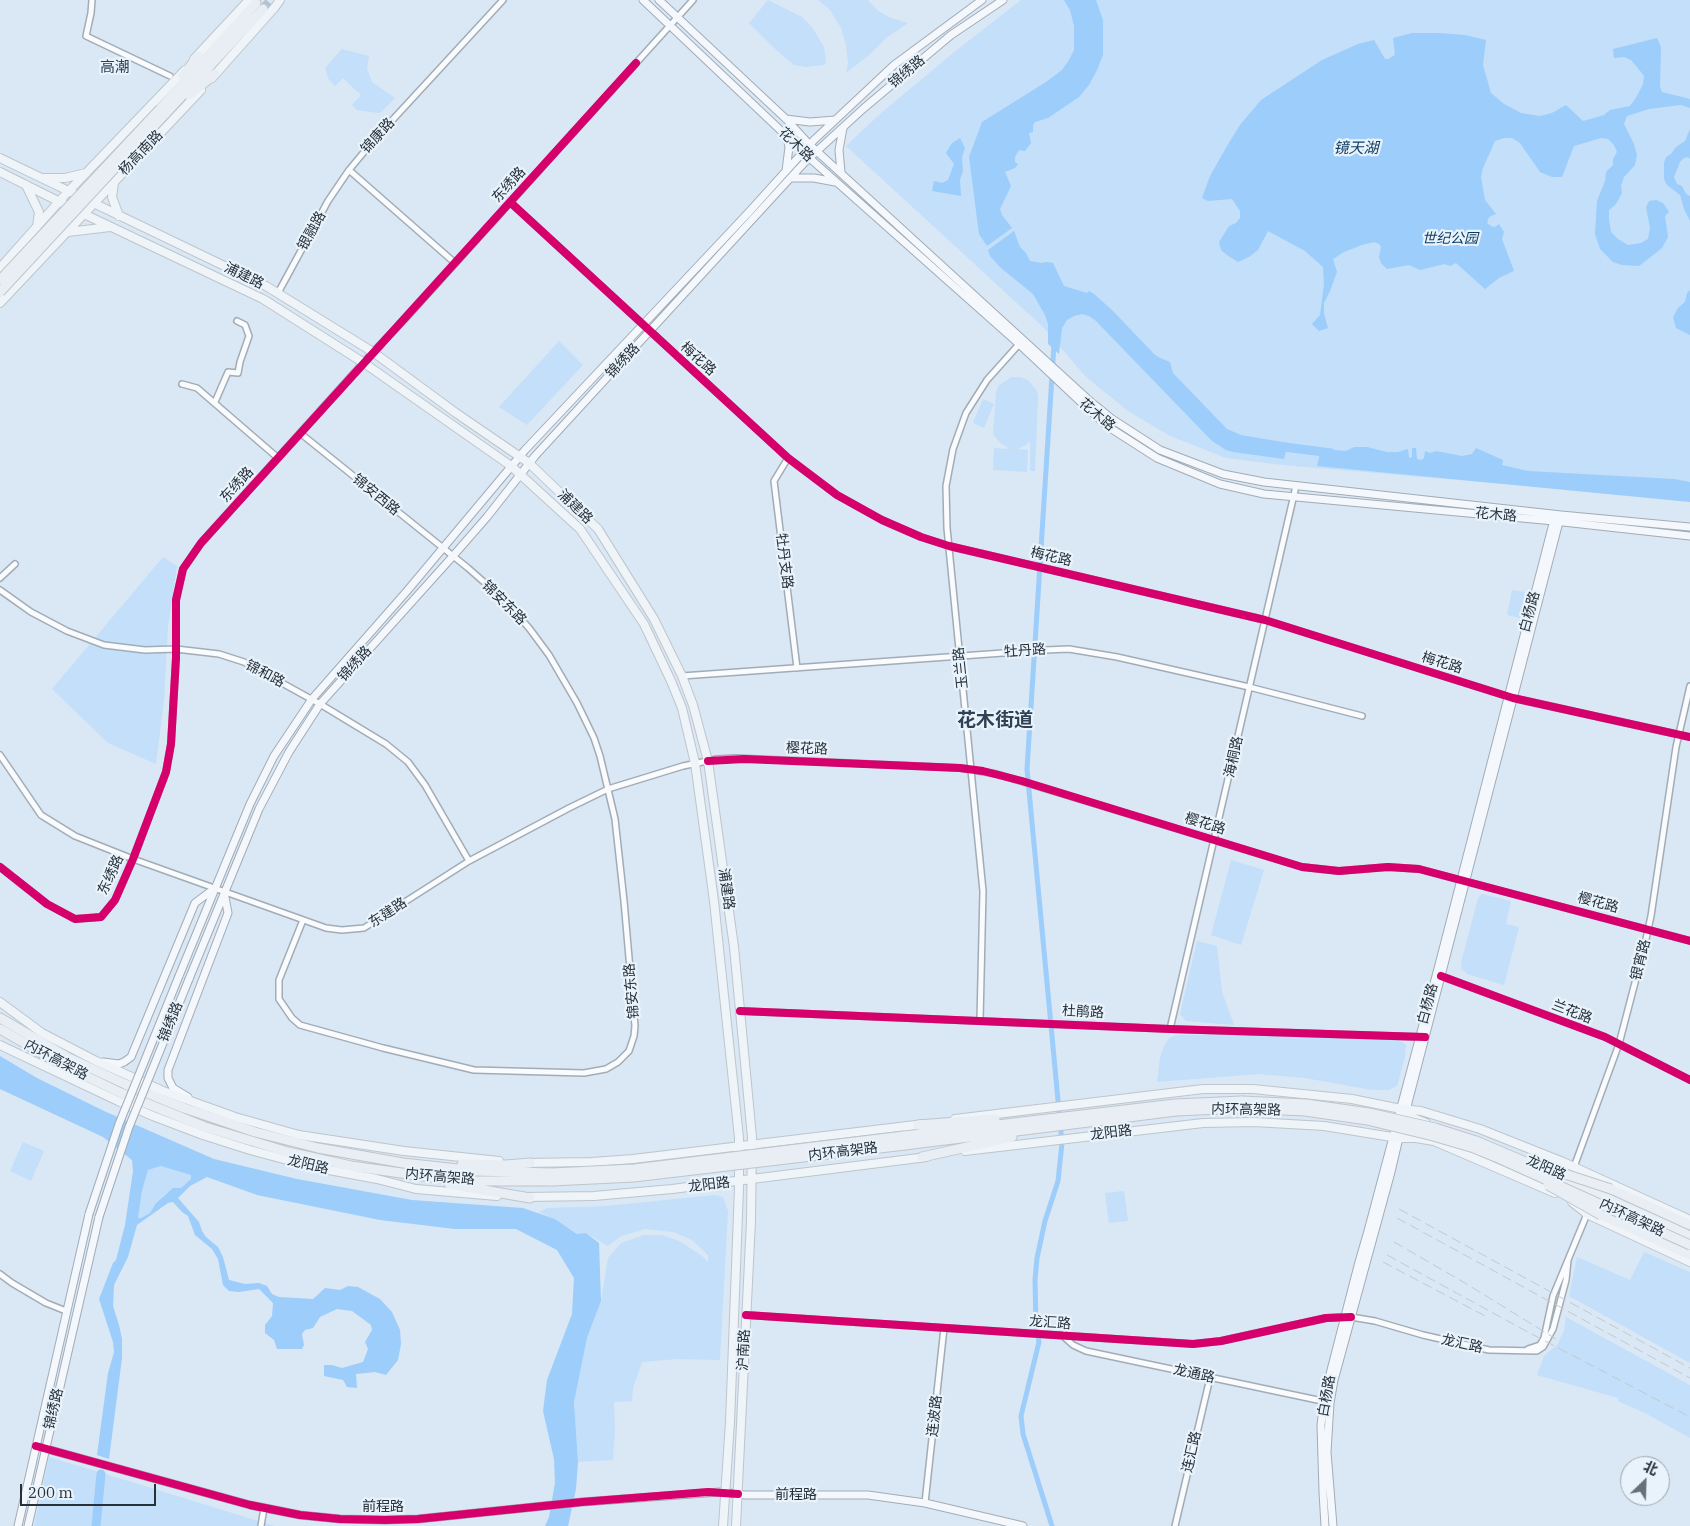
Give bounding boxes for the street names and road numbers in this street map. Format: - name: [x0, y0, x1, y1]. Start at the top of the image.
- street label: 锦绣路: [886, 52, 928, 92]
- street label: 锦康路: [358, 115, 398, 157]
- street label: 花木路: [775, 124, 817, 166]
- street label: 杨高南路: [116, 127, 166, 179]
- street label: 东绣路: [489, 164, 529, 206]
- street label: 银融路: [294, 209, 330, 253]
- street label: 浦建路: [221, 259, 267, 293]
- street label: 梅花路: [677, 339, 719, 379]
- street label: 锦绣路: [603, 340, 643, 382]
- street label: 花木路: [1076, 395, 1118, 435]
- street label: 东绣路: [217, 464, 257, 506]
- street label: 锦安西路: [349, 471, 403, 519]
- street label: 浦建路: [554, 486, 596, 528]
- street label: 花木路: [1474, 505, 1518, 525]
- street label: 牡丹支路: [772, 532, 796, 590]
- street label: 梅花路: [1029, 544, 1073, 570]
- street label: 锦安东路: [478, 577, 530, 629]
- street label: 白杨路: [1516, 590, 1544, 634]
- street label: 牡丹路: [1003, 641, 1047, 661]
- street label: 锦绣路: [335, 643, 375, 685]
- street label: 玉兰路: [950, 646, 972, 690]
- street label: 梅花路: [1419, 649, 1465, 677]
- street label: 锦和路: [243, 657, 287, 691]
- street label: 海桐路: [1221, 735, 1247, 779]
- street label: 樱花路: [786, 740, 828, 758]
- street label: 樱花路: [1182, 810, 1228, 838]
- street label: 东绣路: [95, 852, 127, 898]
- street label: 浦建路: [715, 867, 737, 911]
- street label: 樱花路: [1576, 889, 1620, 917]
- street label: 东建路: [366, 895, 410, 931]
- street label: 银宵路: [1628, 938, 1654, 982]
- street label: 锦安东路: [621, 962, 643, 1020]
- street label: 白杨路: [1414, 982, 1442, 1026]
- street label: 兰花路: [1549, 997, 1595, 1027]
- street label: 锦绣路: [155, 999, 187, 1045]
- street label: 杜鹃路: [1062, 1003, 1104, 1021]
- street label: 内环高架路: [21, 1036, 91, 1084]
- street label: 内环高架路: [1211, 1101, 1281, 1119]
- street label: 龙阳路: [1089, 1122, 1133, 1144]
- street label: 内环高架路: [807, 1139, 879, 1165]
- street label: 龙阳路: [286, 1152, 330, 1178]
- street label: 龙阳路: [1523, 1152, 1569, 1184]
- street label: 内环高架路: [404, 1166, 476, 1188]
- street label: 龙阳路: [687, 1174, 731, 1196]
- street label: 内环高架路: [1597, 1196, 1667, 1240]
- street label: 龙汇路: [1028, 1313, 1072, 1333]
- street label: 沪南路: [735, 1329, 753, 1371]
- street label: 龙汇路: [1440, 1331, 1484, 1357]
- street label: 龙通路: [1172, 1361, 1216, 1387]
- street label: 白杨路: [1315, 1374, 1339, 1418]
- street label: 锦绣路: [41, 1387, 67, 1431]
- street label: 连波路: [924, 1394, 946, 1438]
- street label: 连汇路: [1179, 1430, 1205, 1474]
- street label: 前程路: [775, 1487, 817, 1503]
- street label: 前程路: [362, 1499, 404, 1515]

